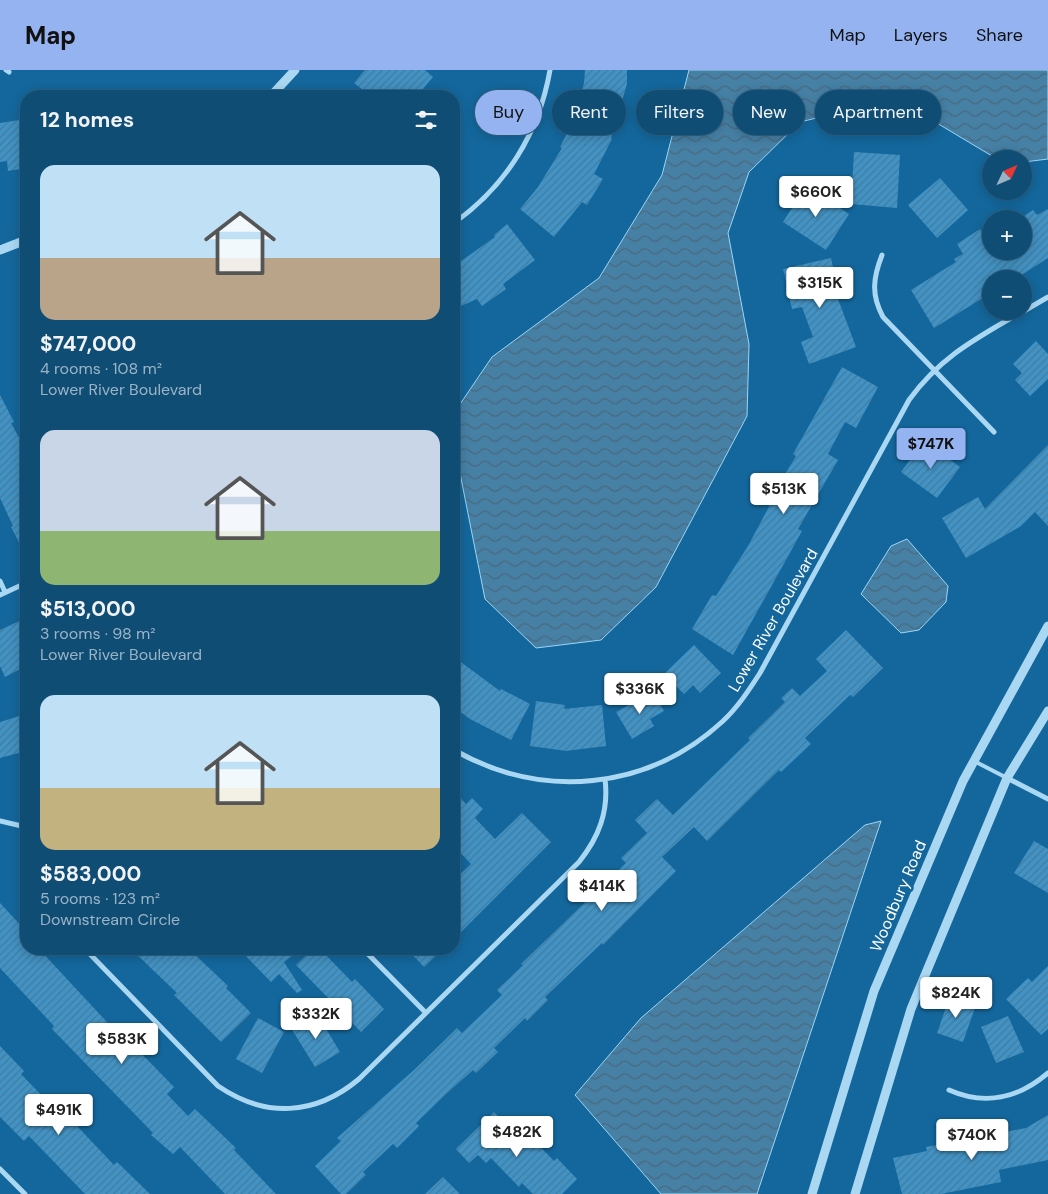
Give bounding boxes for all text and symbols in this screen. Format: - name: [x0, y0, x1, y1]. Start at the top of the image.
- text: Map: [25, 20, 76, 51]
- text: Map: [830, 23, 866, 47]
- text: Layers: [894, 23, 948, 47]
- text: Share: [976, 23, 1023, 47]
- chip: Buy: [475, 90, 542, 135]
- chip: Rent: [552, 90, 626, 135]
- chip: Filters: [636, 90, 723, 135]
- chip: New: [733, 90, 805, 135]
- chip: Apartment: [815, 90, 941, 135]
- text: 12 homes: [40, 106, 134, 134]
- icon: filters: [412, 106, 440, 134]
- north arrow: [982, 150, 1032, 200]
- map controls: [982, 150, 1032, 320]
- pin: $660K: [781, 176, 851, 218]
- text: $660K: [790, 181, 842, 202]
- icon: home: [195, 198, 285, 288]
- button: +: [982, 210, 1032, 260]
- pin: $315K: [785, 266, 855, 309]
- button: −: [982, 270, 1032, 320]
- text: $315K: [797, 272, 843, 293]
- text: $747,000: [40, 330, 136, 358]
- text: 4 rooms · 108 m²: [40, 358, 162, 379]
- text: Lower River Boulevard: [40, 379, 202, 400]
- pin: $747K: [896, 428, 966, 470]
- text: $747K: [908, 433, 954, 454]
- icon: home: [195, 463, 285, 553]
- pin: $513K: [749, 472, 819, 515]
- text: $513K: [761, 478, 807, 499]
- street label: Lower River Boulevard: [723, 545, 823, 695]
- text: $513,000: [40, 595, 136, 623]
- text: 3 rooms · 98 m²: [40, 623, 156, 644]
- text: Lower River Boulevard: [40, 644, 202, 665]
- pin: $336K: [605, 672, 675, 715]
- text: $336K: [615, 678, 665, 699]
- icon: home: [195, 728, 285, 818]
- street label: Woodbury Road: [865, 837, 931, 955]
- text: $583,000: [40, 860, 141, 888]
- pin: $414K: [567, 870, 637, 912]
- text: $414K: [579, 875, 625, 896]
- text: 5 rooms · 123 m²: [40, 888, 160, 909]
- text: Downstream Circle: [40, 909, 180, 930]
- pin: $824K: [921, 976, 991, 1019]
- text: $824K: [931, 982, 981, 1003]
- pin: $332K: [281, 998, 351, 1040]
- text: $332K: [292, 1003, 340, 1024]
- pin: $583K: [87, 1022, 157, 1065]
- text: $583K: [97, 1028, 147, 1049]
- pin: $491K: [24, 1094, 94, 1136]
- text: $491K: [36, 1099, 82, 1120]
- pin: $482K: [482, 1116, 552, 1158]
- pin: $740K: [937, 1118, 1007, 1161]
- text: $482K: [492, 1121, 542, 1142]
- text: $740K: [947, 1124, 997, 1145]

